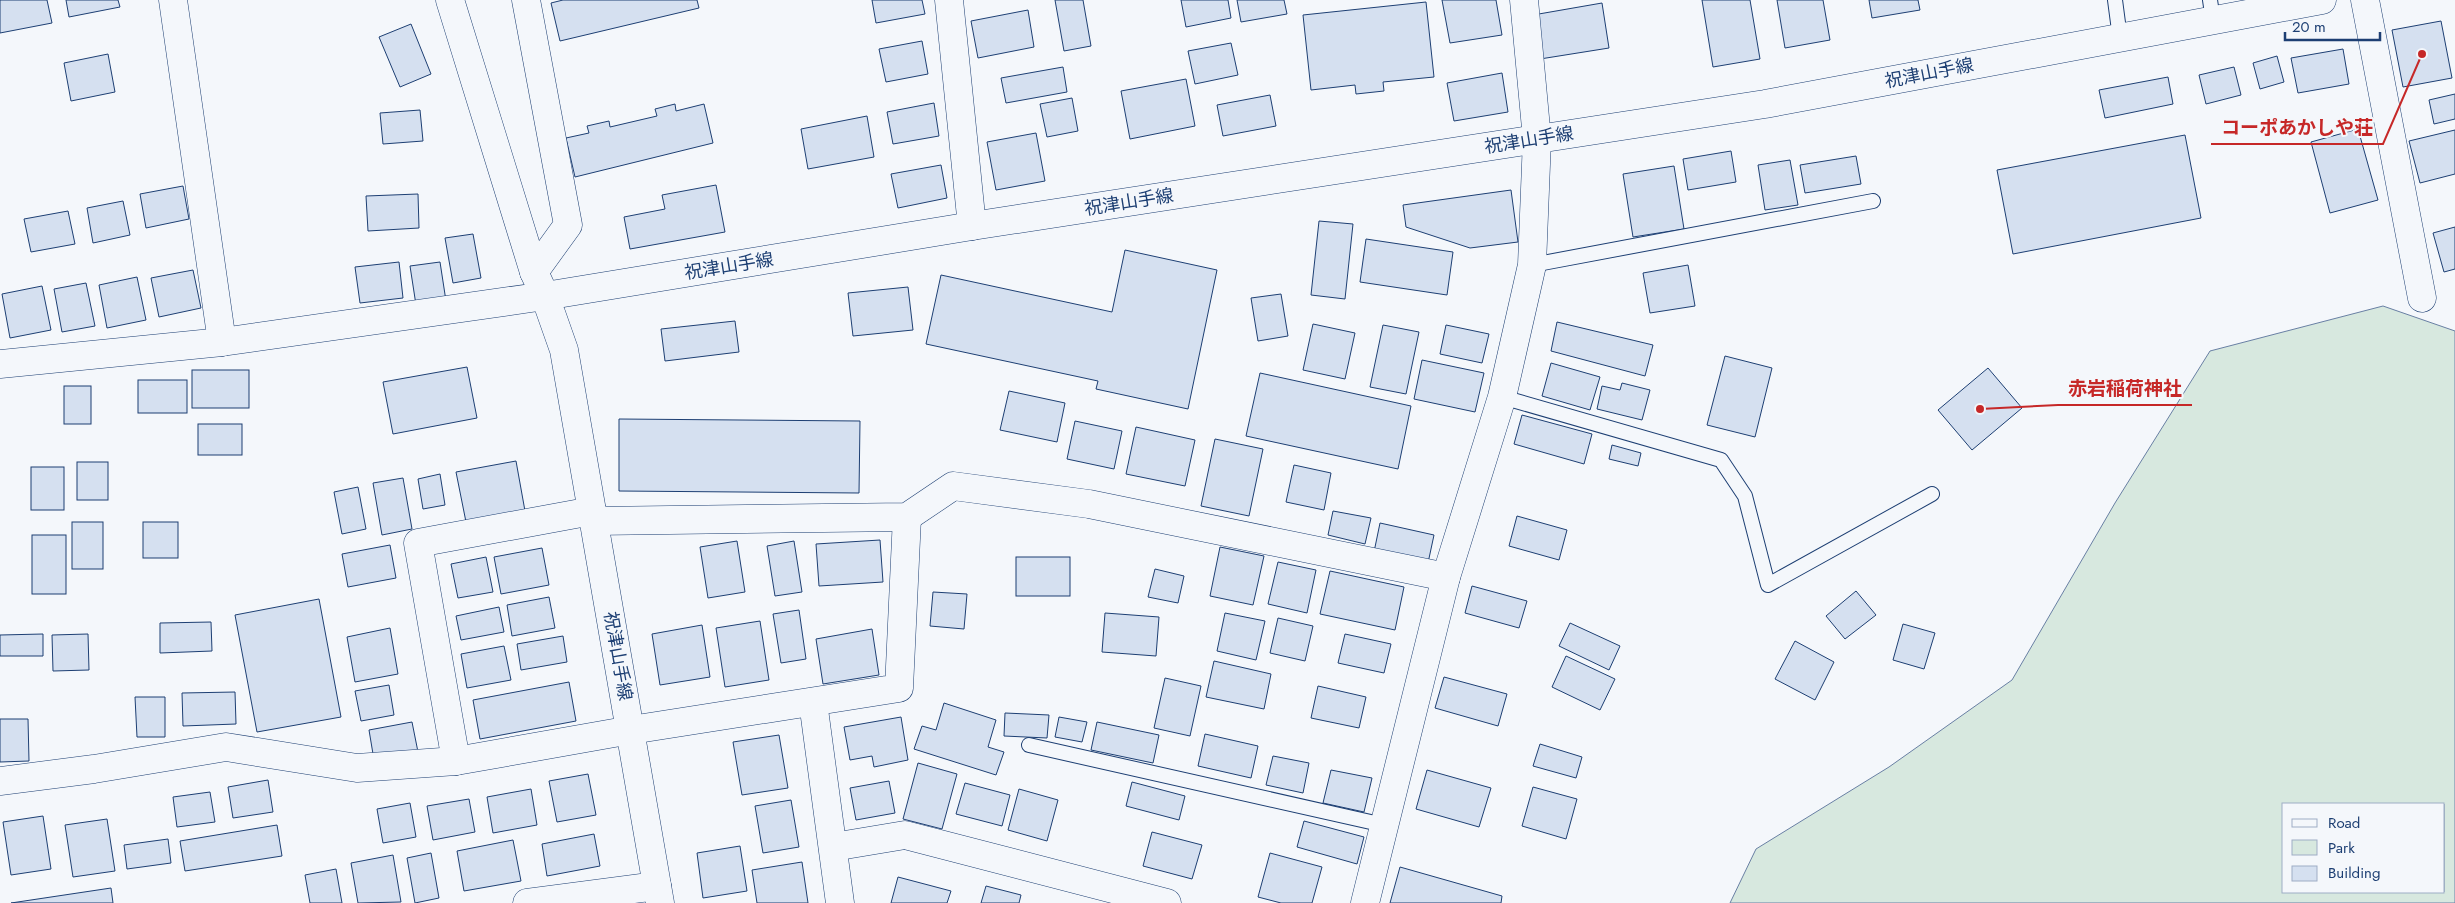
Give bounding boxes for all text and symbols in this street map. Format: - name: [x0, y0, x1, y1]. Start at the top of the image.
- scale bar: [2285, 10, 2380, 42]
- text: 20 m: [2292, 16, 2326, 38]
- street label: 祝津山手線: [1882, 52, 1976, 94]
- callout: コーポあかしや荘: [2211, 110, 2383, 144]
- text: コーポあかしや荘: [2221, 114, 2373, 141]
- street label: 祝津山手線: [1483, 120, 1575, 160]
- street label: 祝津山手線: [1083, 182, 1175, 222]
- street label: 祝津山手線: [683, 246, 775, 286]
- callout: 赤岩稲荷神社: [2058, 371, 2192, 405]
- text: 赤岩稲荷神社: [2068, 375, 2182, 402]
- street label: 祝津山手線: [597, 609, 639, 703]
- legend: [2282, 803, 2445, 893]
- text: Road: [2328, 812, 2360, 834]
- text: Park: [2328, 837, 2355, 859]
- text: Building: [2328, 862, 2380, 884]

